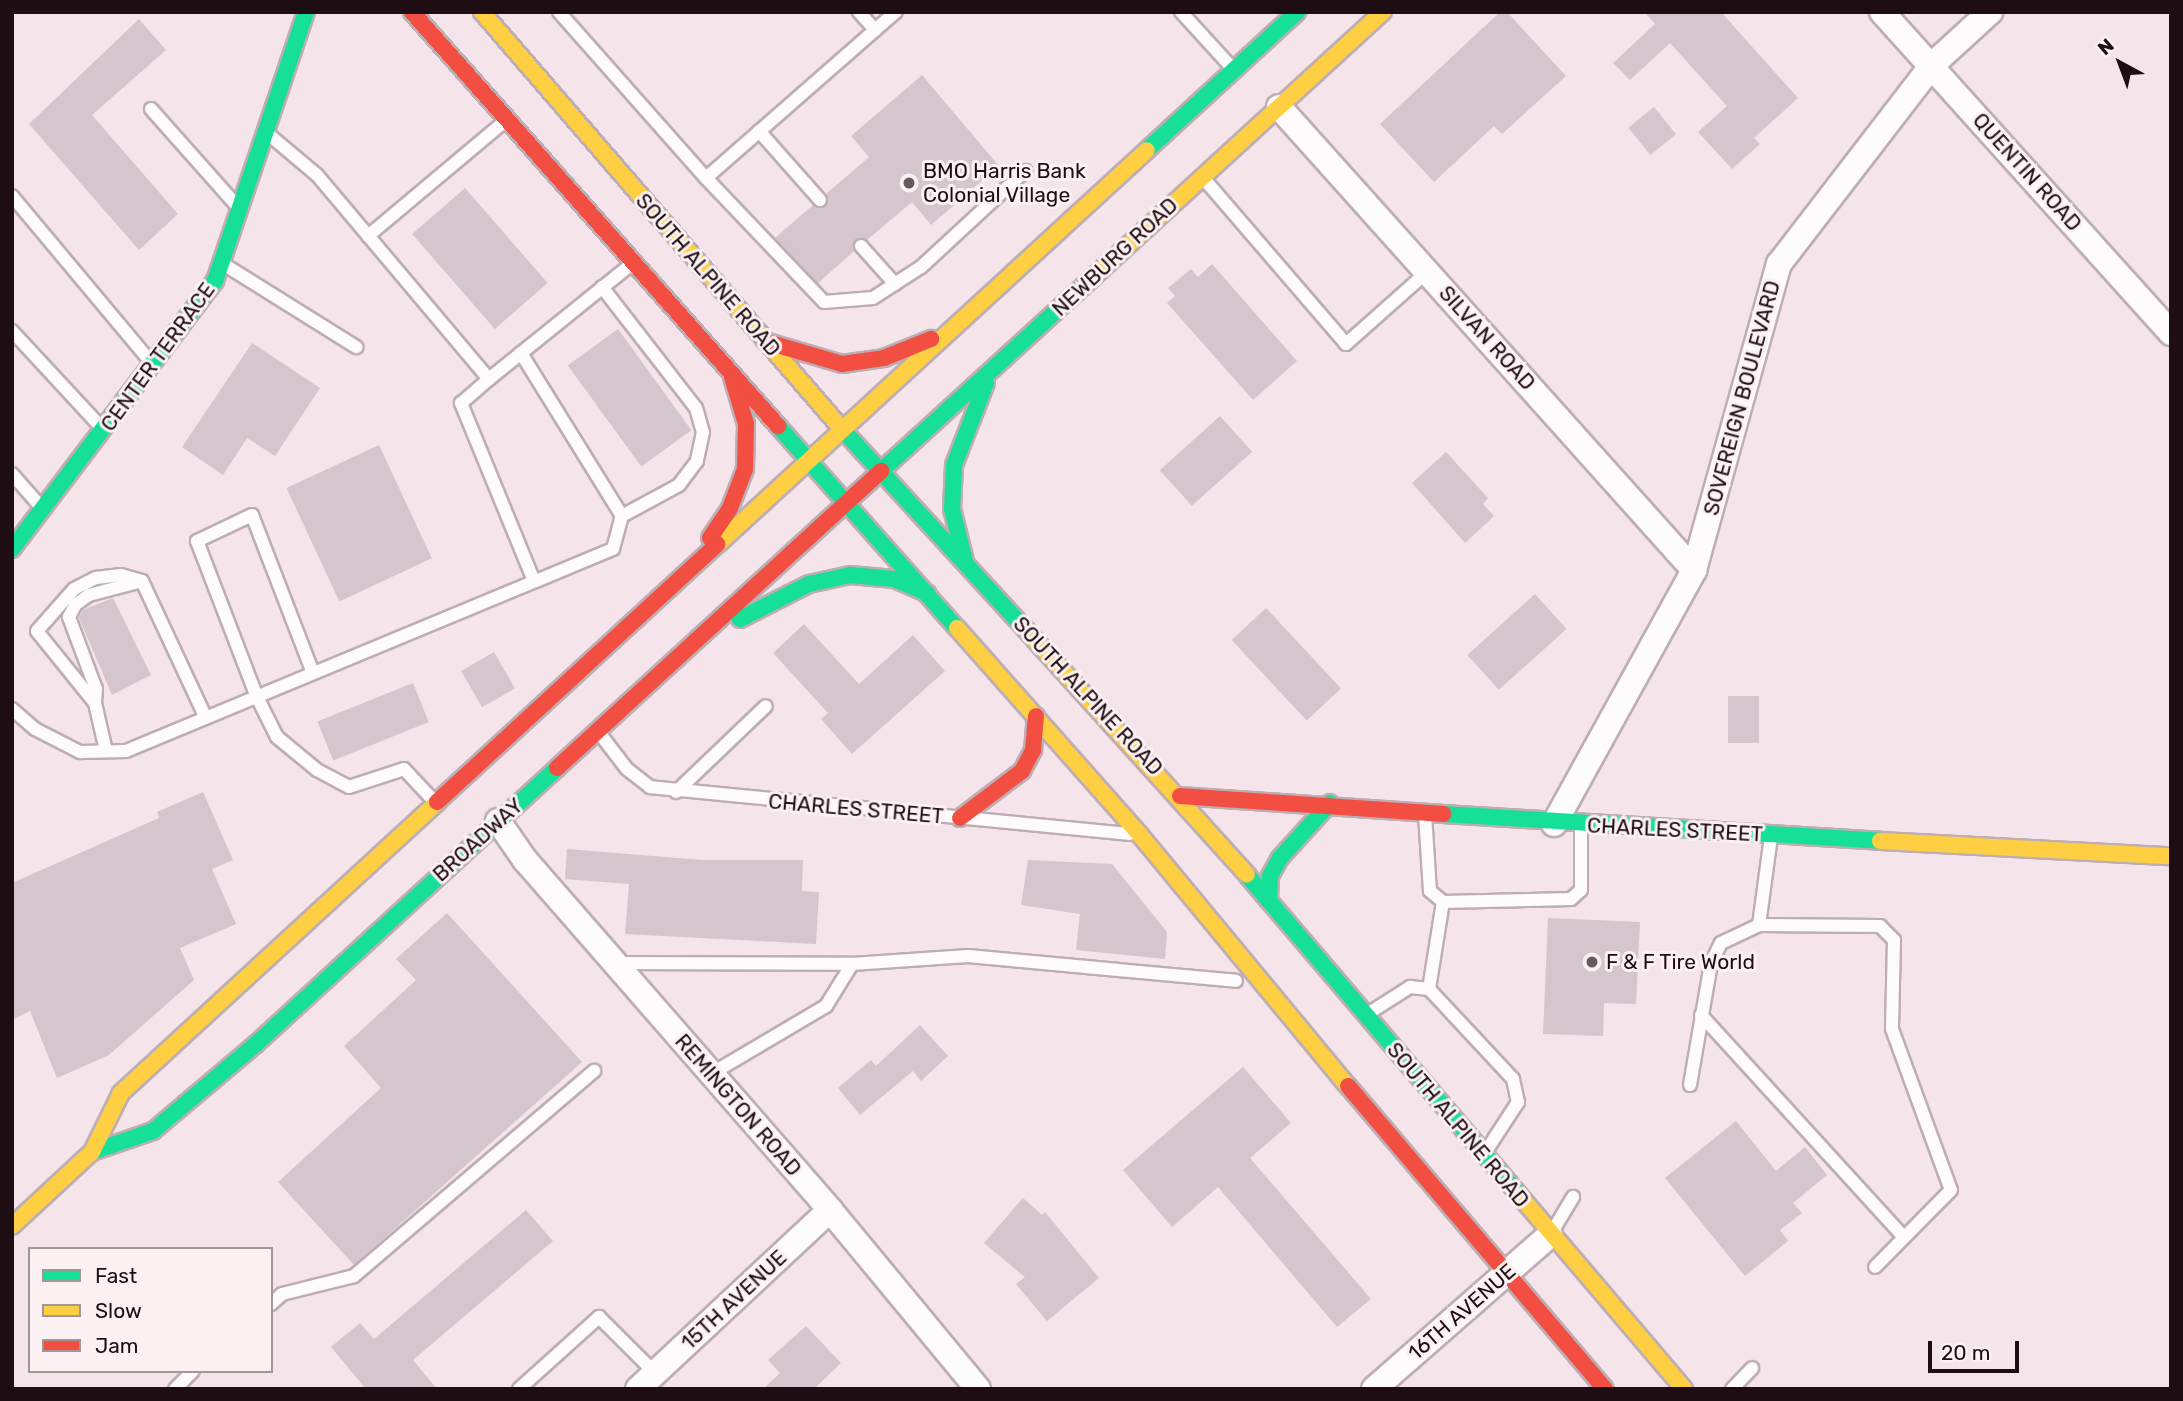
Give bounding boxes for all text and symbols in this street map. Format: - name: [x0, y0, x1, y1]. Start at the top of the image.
- north arrow: [2085, 28, 2155, 98]
- text: N: [2093, 34, 2119, 60]
- street label: QUENTIN ROAD: [1967, 108, 2087, 236]
- place label: BMO Harris Bank Colonial Village: [923, 158, 1086, 208]
- marker: BMO Harris Bank Colonial Village: [901, 175, 917, 191]
- street label: SOUTH ALPINE ROAD: [630, 188, 786, 362]
- street label: NEWBURG ROAD: [1047, 192, 1183, 322]
- street label: CENTER TERRACE: [95, 278, 221, 436]
- street label: SOVEREIGN BOULEVARD: [1699, 278, 1785, 518]
- street label: SILVAN ROAD: [1434, 281, 1540, 395]
- street label: SOUTH ALPINE ROAD: [1008, 611, 1168, 781]
- street label: CHARLES STREET: [767, 789, 945, 829]
- street label: BROADWAY: [428, 793, 528, 887]
- street label: CHARLES STREET: [1586, 813, 1764, 847]
- place label: F & F Tire World: [1606, 949, 1756, 975]
- marker: F & F Tire World: [1584, 954, 1600, 970]
- street label: REMINGTON ROAD: [670, 1029, 806, 1181]
- street label: SOUTH ALPINE ROAD: [1381, 1037, 1535, 1213]
- street label: 15TH AVENUE: [676, 1245, 792, 1355]
- legend: [28, 1247, 273, 1373]
- street label: 16TH AVENUE: [1403, 1258, 1521, 1366]
- text: Fast: [95, 1263, 137, 1288]
- text: Slow: [95, 1298, 142, 1323]
- scale bar: [1931, 1328, 2022, 1372]
- text: Jam: [95, 1333, 139, 1358]
- text: 20 m: [1941, 1340, 1990, 1365]

